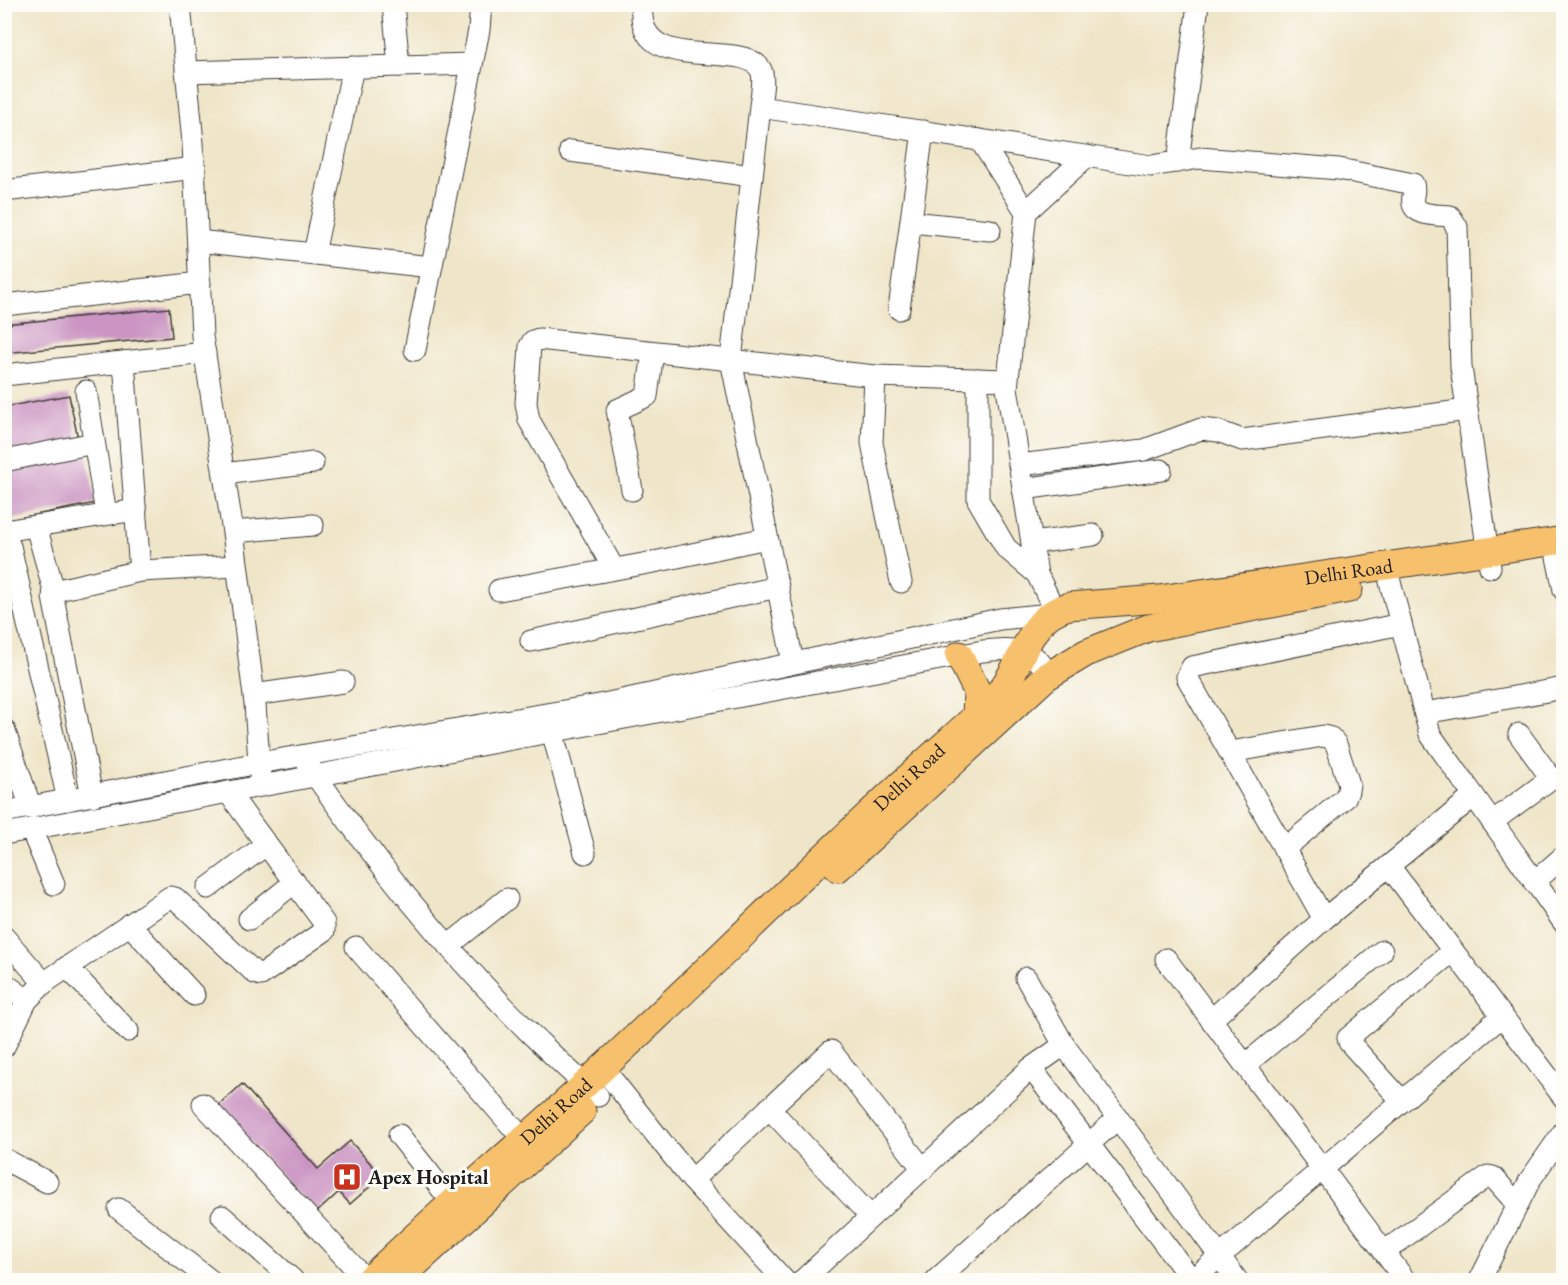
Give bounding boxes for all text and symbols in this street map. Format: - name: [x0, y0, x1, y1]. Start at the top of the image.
- street label: Delhi Road: [1303, 552, 1395, 591]
- street label: Delhi Road: [867, 737, 951, 817]
- street label: Delhi Road: [514, 1071, 598, 1150]
- hospital icon: Apex Hospital: [331, 1161, 363, 1193]
- place label: Apex Hospital: [367, 1164, 489, 1190]

